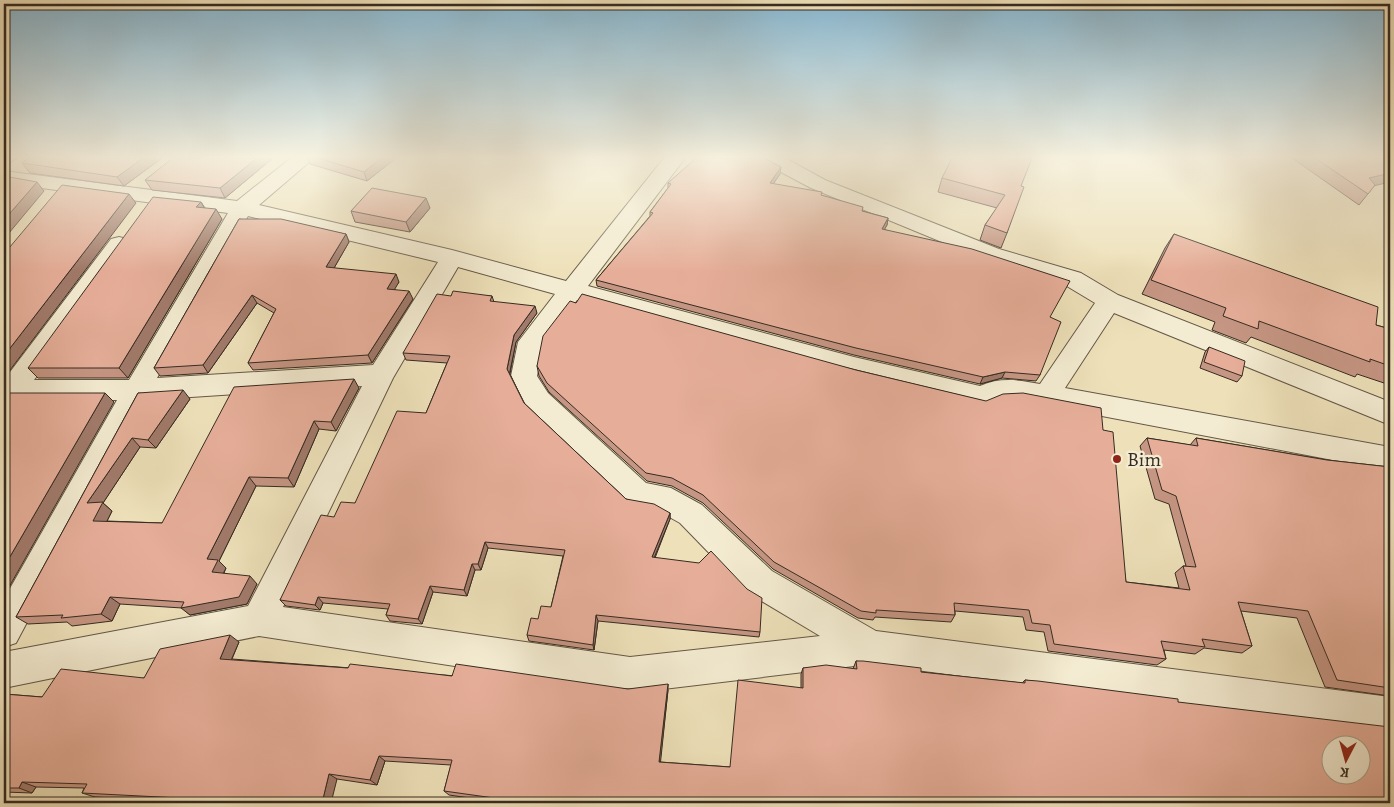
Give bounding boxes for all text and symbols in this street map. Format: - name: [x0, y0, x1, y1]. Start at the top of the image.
- place label: Bim: [1127, 446, 1161, 473]
- marker: Bim: [1111, 453, 1123, 465]
- north arrow: [1322, 734, 1372, 784]
- text: K: [1338, 762, 1350, 782]

